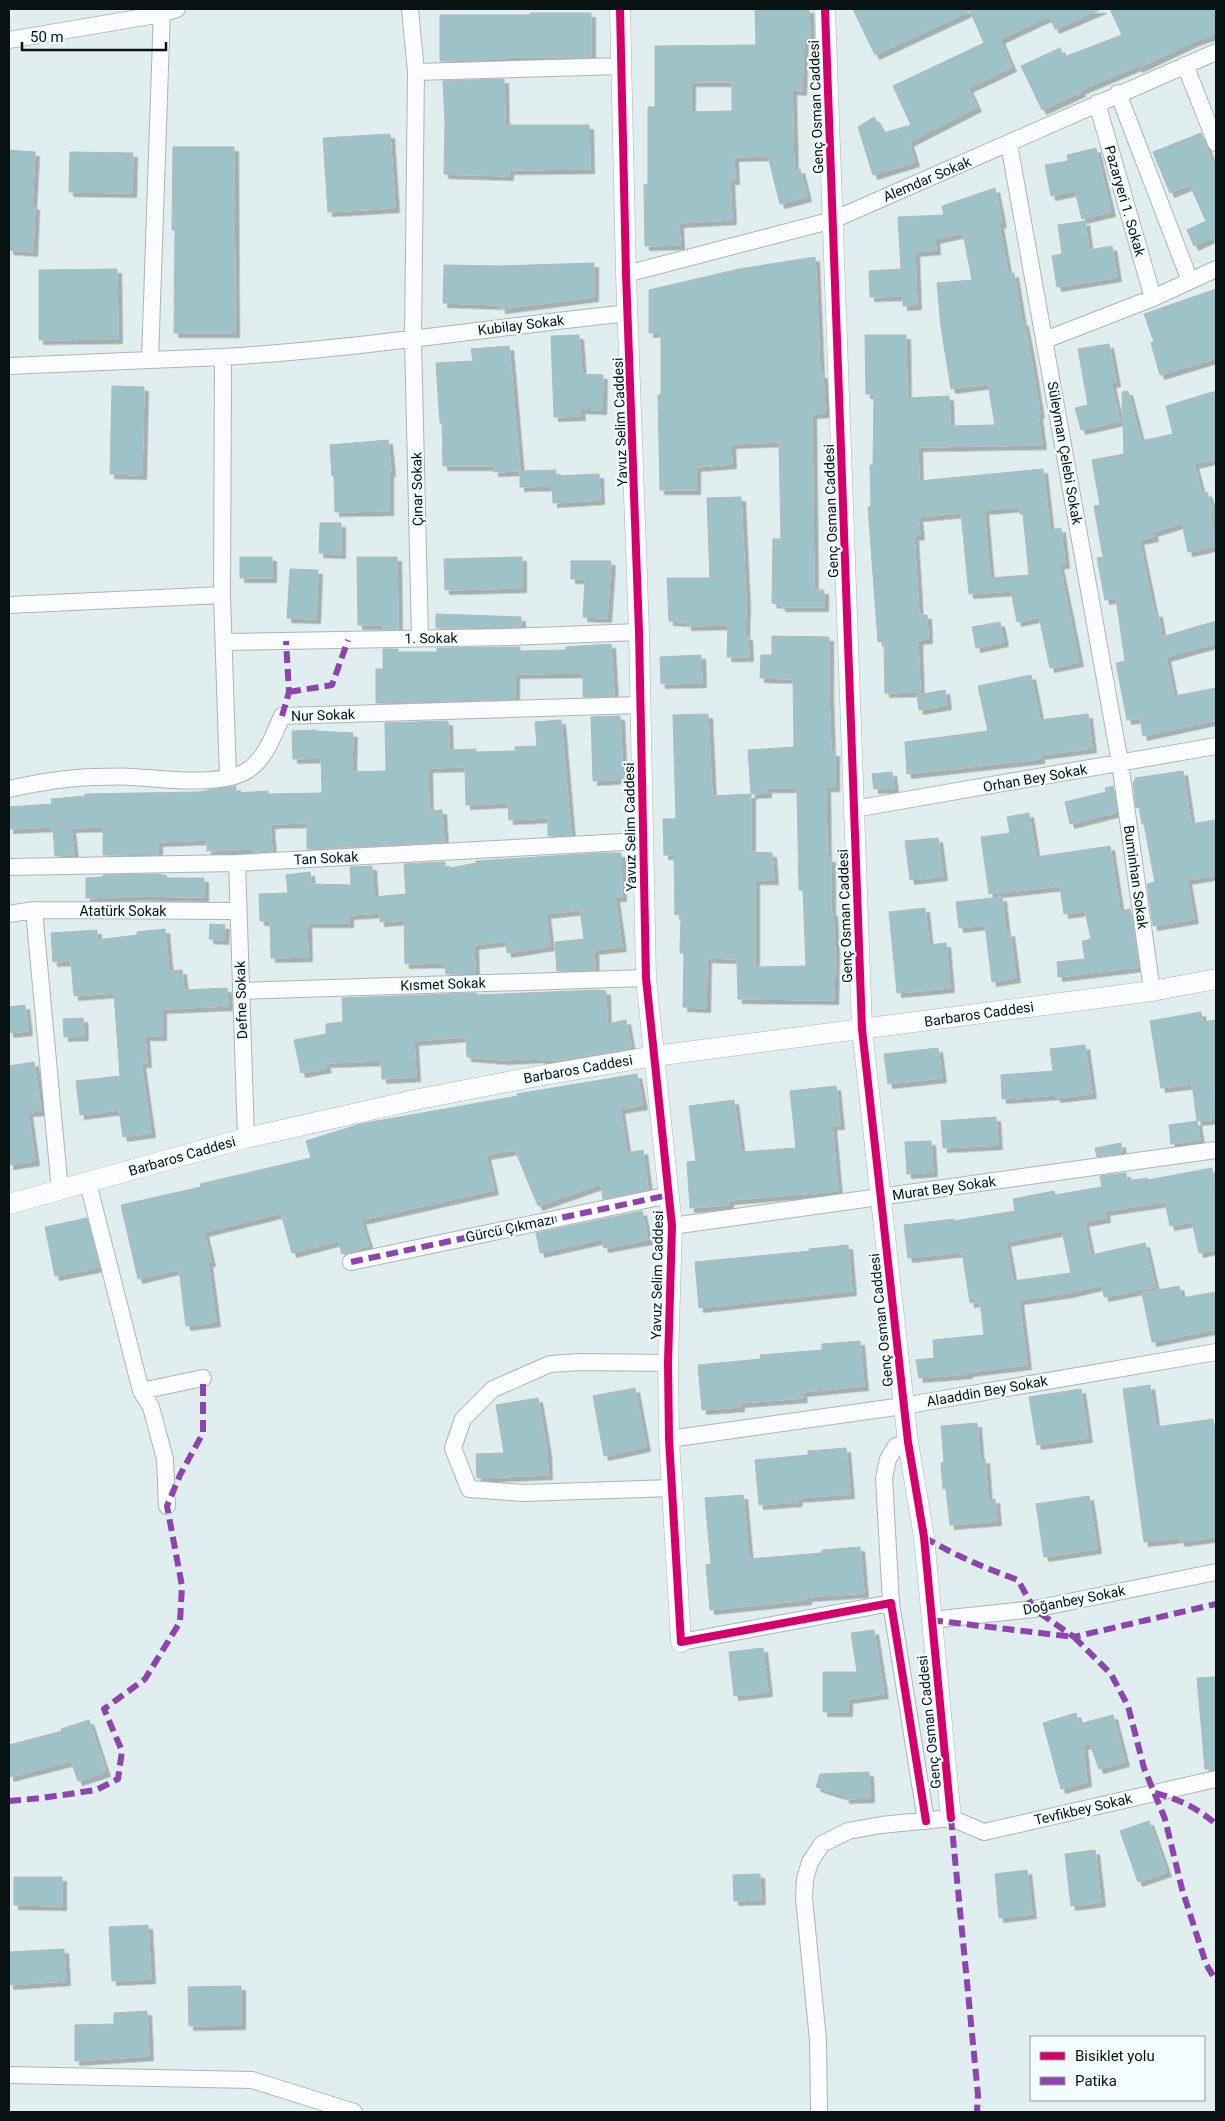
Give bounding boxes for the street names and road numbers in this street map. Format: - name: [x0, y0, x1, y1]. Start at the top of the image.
- street label: Genç Osman Caddesi: [806, 40, 826, 174]
- street label: Pazaryeri 1. Sokak: [1102, 144, 1149, 259]
- street label: Alemdar Sokak: [881, 153, 974, 205]
- street label: Kubilay Sokak: [477, 312, 566, 338]
- street label: Yavuz Selim Caddesi: [610, 357, 630, 487]
- street label: Süleyman Çelebi Sokak: [1045, 380, 1086, 527]
- street label: Genç Osman Caddesi: [821, 444, 841, 578]
- street label: Çınar Sokak: [408, 451, 426, 526]
- street label: 1. Sokak: [404, 630, 459, 646]
- street label: Nur Sokak: [291, 706, 356, 724]
- street label: Orhan Bey Sokak: [982, 761, 1089, 795]
- street label: Yavuz Selim Caddesi: [621, 762, 639, 892]
- street label: Buminhan Sokak: [1121, 824, 1151, 931]
- street label: Tan Sokak: [293, 848, 360, 868]
- street label: Genç Osman Caddesi: [835, 849, 855, 983]
- street label: Atatürk Sokak: [80, 903, 167, 919]
- street label: Defne Sokak: [232, 960, 250, 1039]
- street label: Kısmet Sokak: [400, 974, 487, 993]
- street label: Barbaros Caddesi: [923, 998, 1035, 1030]
- street label: Barbaros Caddesi: [522, 1052, 634, 1086]
- street label: Barbaros Caddesi: [127, 1133, 237, 1179]
- street label: Murat Bey Sokak: [891, 1173, 998, 1203]
- street label: Yavuz Selim Caddesi: [648, 1210, 666, 1340]
- street label: Gürcü Çıkmazı: [464, 1211, 556, 1245]
- street label: Genç Osman Caddesi: [866, 1253, 896, 1387]
- street label: Alaaddin Bey Sokak: [925, 1372, 1050, 1410]
- street label: Doğanbey Sokak: [1022, 1582, 1127, 1618]
- street label: Genç Osman Caddesi: [914, 1655, 944, 1789]
- street label: Tevfikbey Sokak: [1032, 1790, 1134, 1828]

